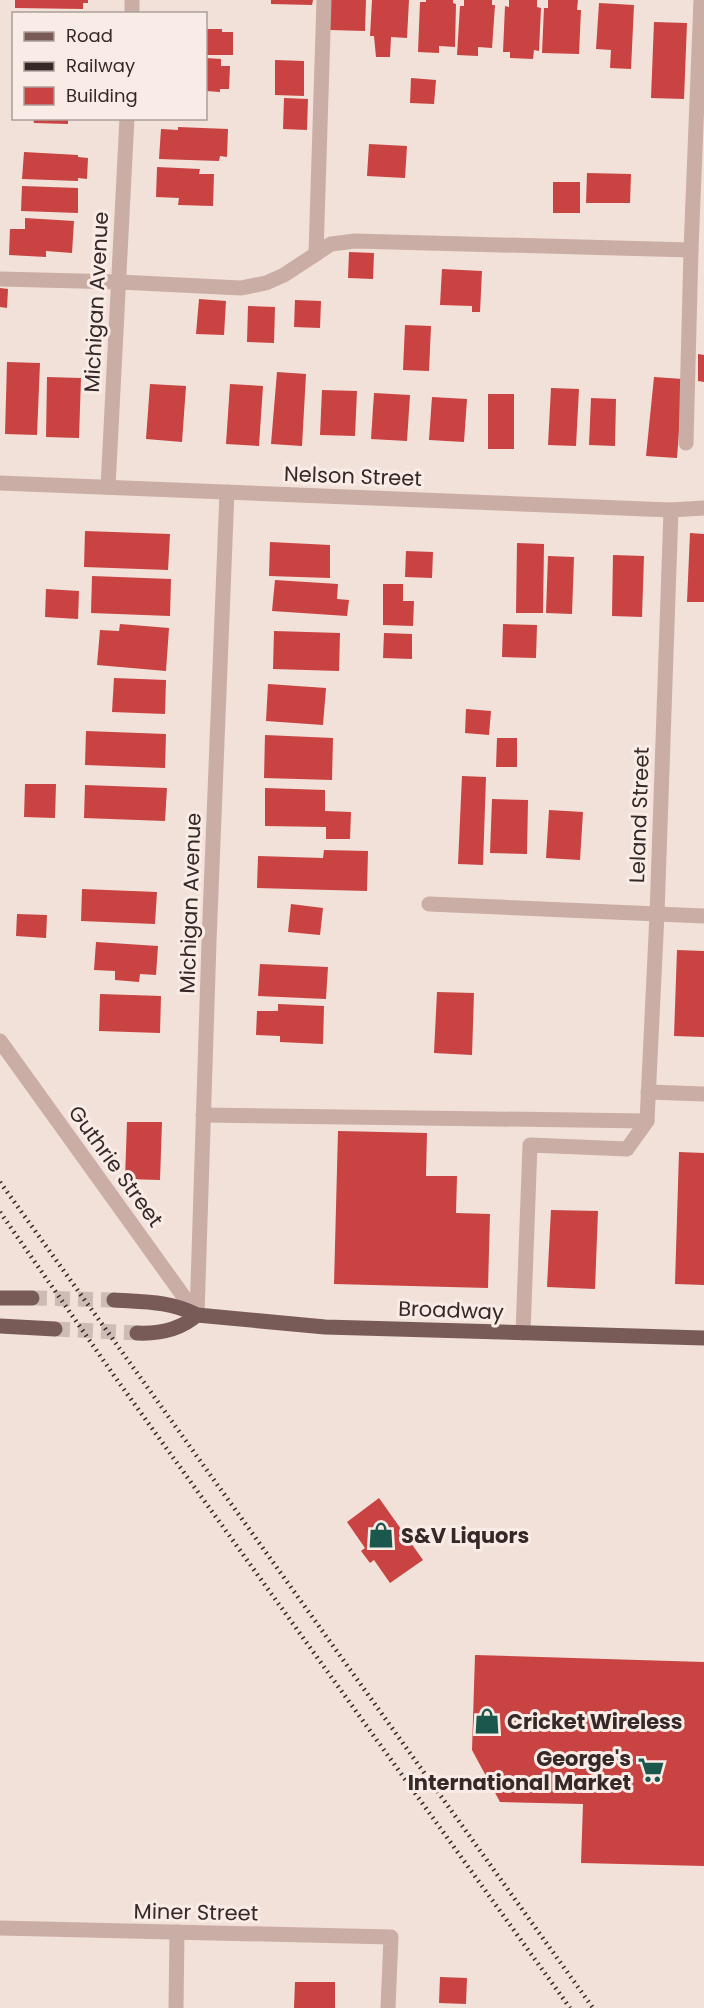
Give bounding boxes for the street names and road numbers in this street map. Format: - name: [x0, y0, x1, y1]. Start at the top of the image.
- street label: Michigan Avenue: [77, 211, 115, 393]
- street label: Nelson Street: [284, 459, 422, 493]
- street label: Leland Street: [622, 746, 656, 884]
- street label: Michigan Avenue: [172, 812, 208, 994]
- street label: Guthrie Street: [62, 1099, 170, 1233]
- street label: Broadway: [398, 1294, 505, 1326]
- street label: Miner Street: [133, 1896, 259, 1928]

